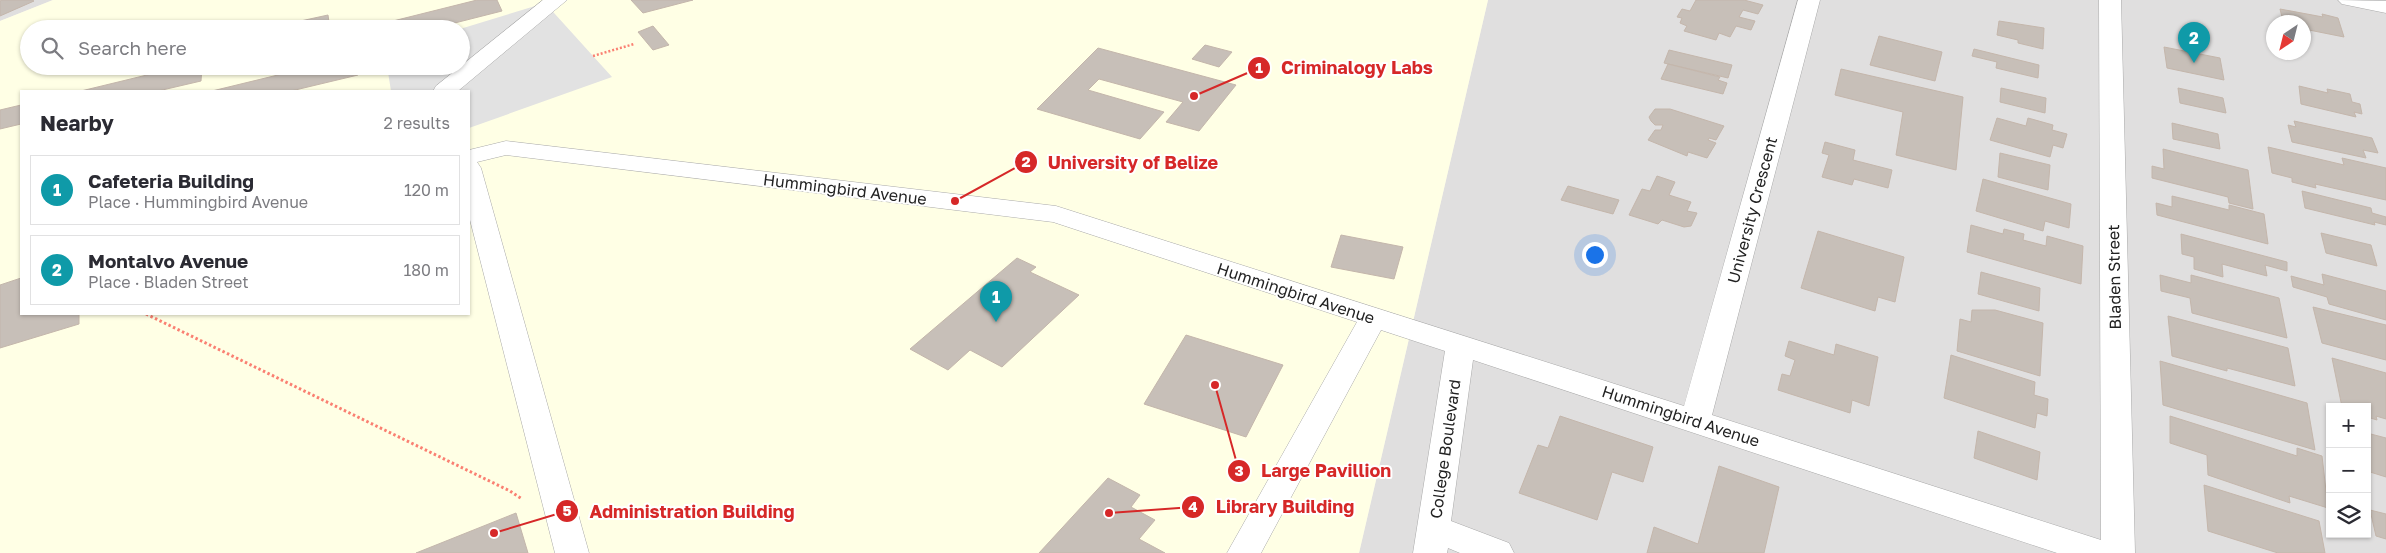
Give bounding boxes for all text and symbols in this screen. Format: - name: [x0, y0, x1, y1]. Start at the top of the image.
- north arrow: [2266, 15, 2311, 60]
- search box: [20, 20, 470, 75]
- pin: 2: [2178, 22, 2210, 63]
- icon: search: [38, 34, 66, 62]
- text: Search here: [78, 36, 187, 59]
- callout: Criminalogy Labs: [1246, 51, 1443, 84]
- text: Criminalogy Labs: [1281, 56, 1433, 78]
- text: 1: [1255, 58, 1263, 76]
- text: Nearby: [40, 110, 114, 136]
- text: 2 results: [384, 113, 450, 133]
- street label: University Crescent: [1723, 134, 1781, 286]
- callout: University of Belize: [1013, 146, 1229, 179]
- text: University of Belize: [1048, 151, 1219, 173]
- text: 2: [1021, 152, 1031, 170]
- text: Cafeteria Building: [88, 169, 254, 192]
- street label: Hummingbird Avenue: [762, 169, 928, 209]
- text: 1: [53, 180, 61, 200]
- text: 120 m: [404, 180, 449, 200]
- text: Place · Hummingbird Avenue: [88, 192, 308, 212]
- street label: Bladen Street: [2103, 224, 2125, 330]
- your location: [1582, 242, 1608, 268]
- text: Montalvo Avenue: [88, 249, 248, 272]
- street label: Hummingbird Avenue: [1215, 258, 1377, 328]
- text: 2: [52, 260, 62, 280]
- text: 180 m: [403, 260, 449, 280]
- text: Place · Bladen Street: [88, 272, 249, 292]
- pin: 1: [980, 281, 1012, 322]
- street label: College Boulevard: [1425, 378, 1465, 520]
- street label: Hummingbird Avenue: [1600, 381, 1762, 451]
- map controls: [2326, 403, 2371, 538]
- button: +: [2326, 403, 2371, 448]
- button: −: [2326, 448, 2371, 493]
- callout: Large Pavillion: [1226, 454, 1401, 487]
- text: Large Pavillion: [1261, 459, 1391, 481]
- text: 3: [1234, 461, 1244, 479]
- callout: Library Building: [1181, 490, 1364, 523]
- button: layers: [2326, 493, 2371, 538]
- callout: Administration Building: [554, 495, 804, 528]
- text: Library Building: [1216, 495, 1354, 517]
- text: 4: [1188, 497, 1198, 515]
- text: Administration Building: [589, 500, 795, 522]
- text: 5: [562, 501, 572, 519]

